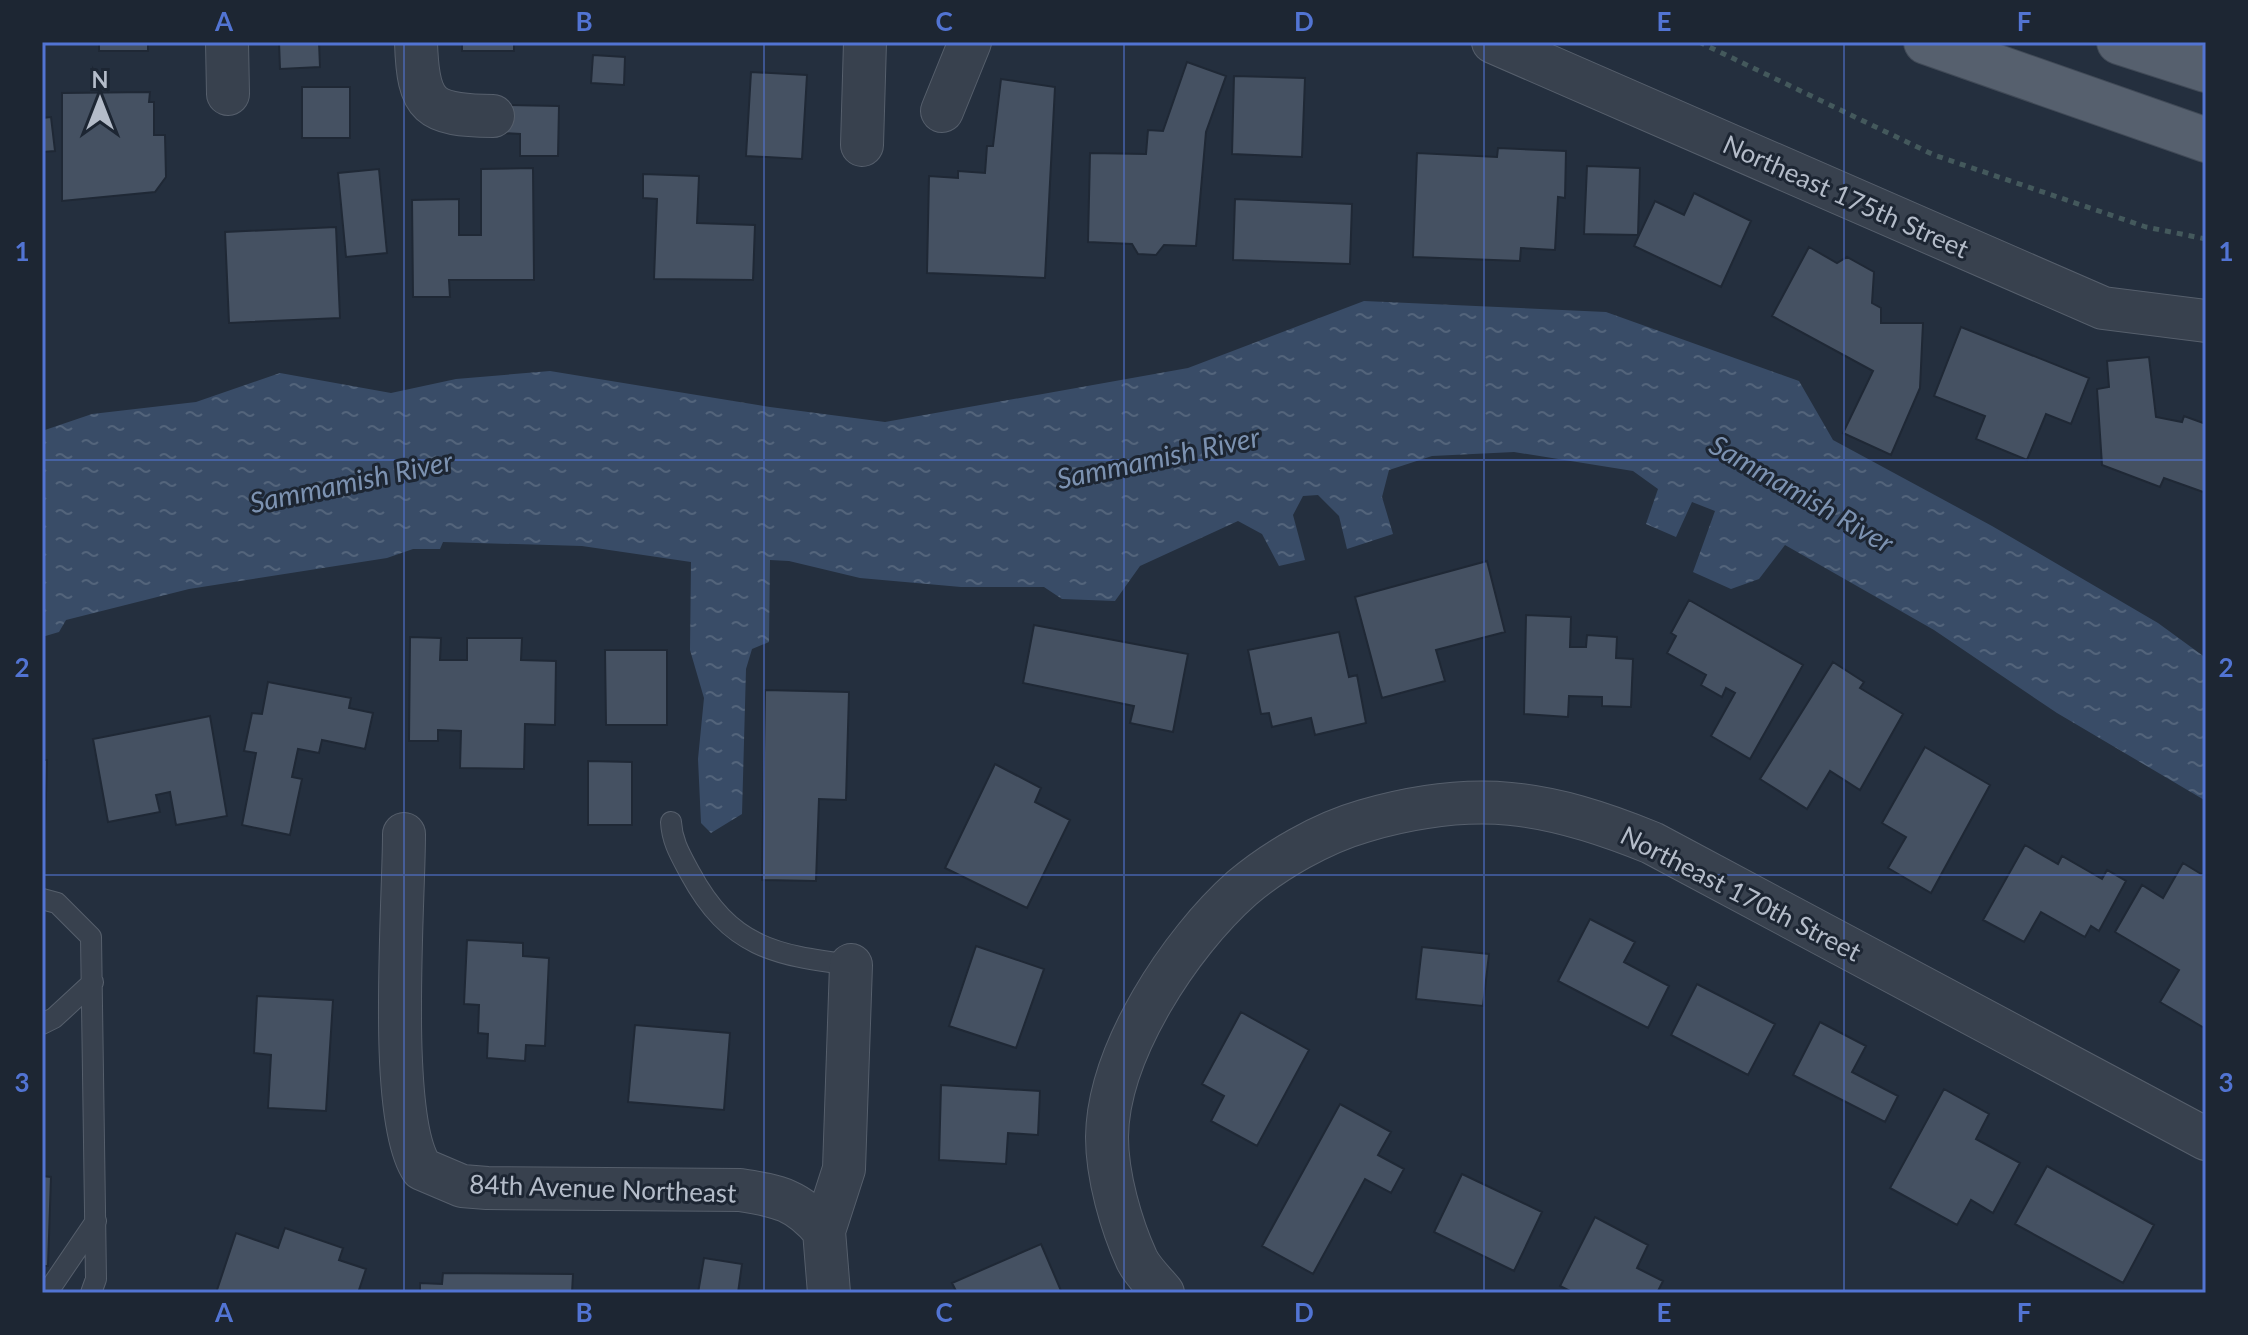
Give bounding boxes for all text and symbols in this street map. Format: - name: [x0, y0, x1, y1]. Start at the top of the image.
- text: A: [214, 5, 234, 37]
- text: B: [575, 5, 593, 37]
- text: C: [935, 5, 953, 37]
- text: D: [1294, 5, 1314, 37]
- text: E: [1657, 5, 1671, 37]
- text: F: [2017, 5, 2031, 37]
- north arrow: [60, 60, 140, 140]
- text: N: [92, 66, 108, 93]
- street label: Northeast 175th Street: [1718, 127, 1974, 265]
- text: 1: [14, 235, 30, 267]
- text: 1: [2218, 235, 2234, 267]
- water label: Sammamish River: [1053, 419, 1263, 495]
- water label: Sammamish River: [1704, 427, 1900, 560]
- water label: Sammamish River: [246, 443, 456, 519]
- text: 2: [14, 651, 30, 683]
- text: 2: [2218, 651, 2234, 683]
- street label: Northeast 170th Street: [1615, 818, 1867, 968]
- text: 3: [14, 1066, 30, 1098]
- text: 3: [2218, 1066, 2234, 1098]
- street label: 84th Avenue Northeast: [469, 1167, 738, 1209]
- text: A: [214, 1296, 234, 1328]
- text: B: [575, 1296, 593, 1328]
- text: C: [935, 1296, 953, 1328]
- text: D: [1294, 1296, 1314, 1328]
- text: E: [1657, 1296, 1671, 1328]
- text: F: [2017, 1296, 2031, 1328]

